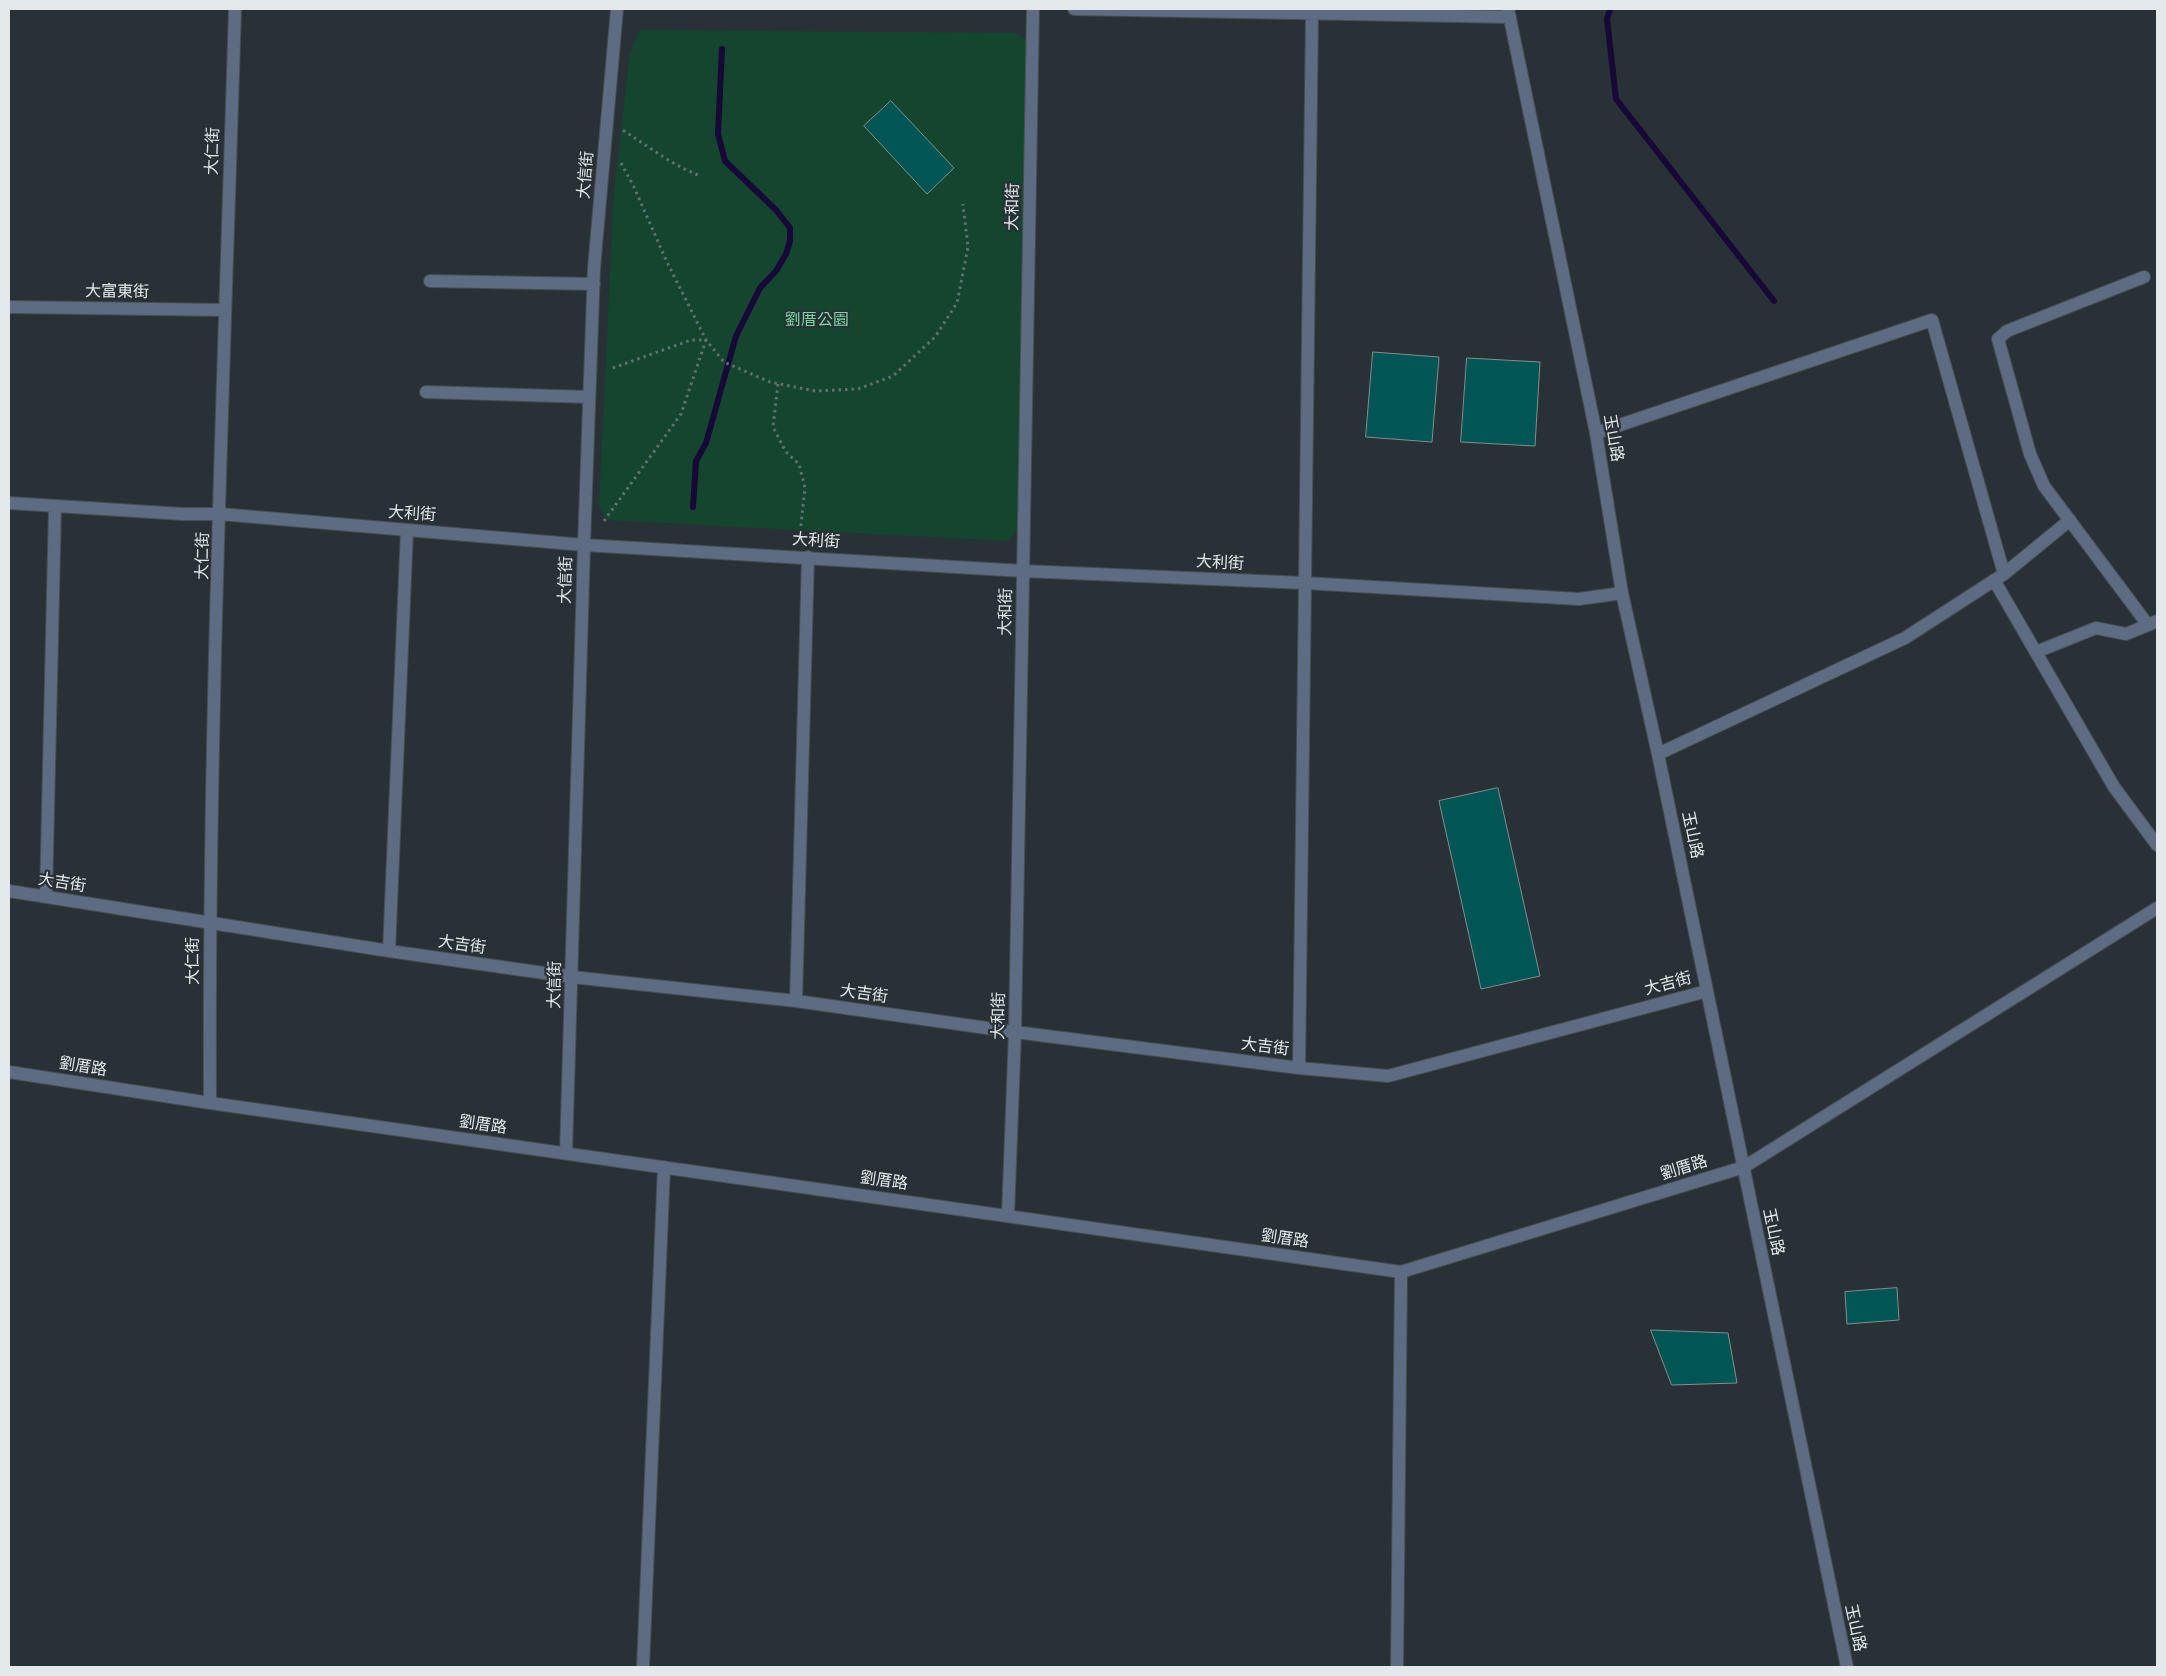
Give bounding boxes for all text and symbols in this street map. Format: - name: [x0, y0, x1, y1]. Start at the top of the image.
- street label: 大仁街: [203, 127, 223, 175]
- street label: 大信街: [574, 150, 598, 200]
- street label: 大和街: [1003, 183, 1023, 231]
- street label: 大富東街: [85, 282, 149, 302]
- park label: 劉厝公園: [785, 310, 849, 330]
- street label: 玉山路: [1599, 413, 1627, 463]
- street label: 大利街: [387, 503, 437, 525]
- street label: 大利街: [791, 530, 841, 552]
- street label: 大仁街: [193, 532, 213, 580]
- street label: 大利街: [1196, 552, 1244, 574]
- street label: 大信街: [556, 556, 576, 604]
- street label: 大和街: [996, 588, 1016, 636]
- street label: 玉山路: [1678, 810, 1706, 860]
- street label: 大吉街: [37, 870, 87, 896]
- street label: 大吉街: [437, 932, 487, 958]
- street label: 大仁街: [183, 937, 203, 985]
- street label: 大信街: [545, 961, 565, 1009]
- street label: 大吉街: [1642, 969, 1694, 999]
- street label: 大吉街: [839, 981, 889, 1007]
- street label: 大和街: [989, 992, 1009, 1040]
- street label: 大吉街: [1240, 1035, 1290, 1059]
- street label: 劉厝路: [58, 1054, 108, 1080]
- street label: 劉厝路: [458, 1112, 508, 1138]
- street label: 劉厝路: [1658, 1152, 1710, 1184]
- street label: 劉厝路: [859, 1168, 909, 1194]
- street label: 玉山路: [1759, 1207, 1787, 1257]
- street label: 劉厝路: [1260, 1226, 1310, 1252]
- street label: 玉山路: [1841, 1603, 1869, 1653]

